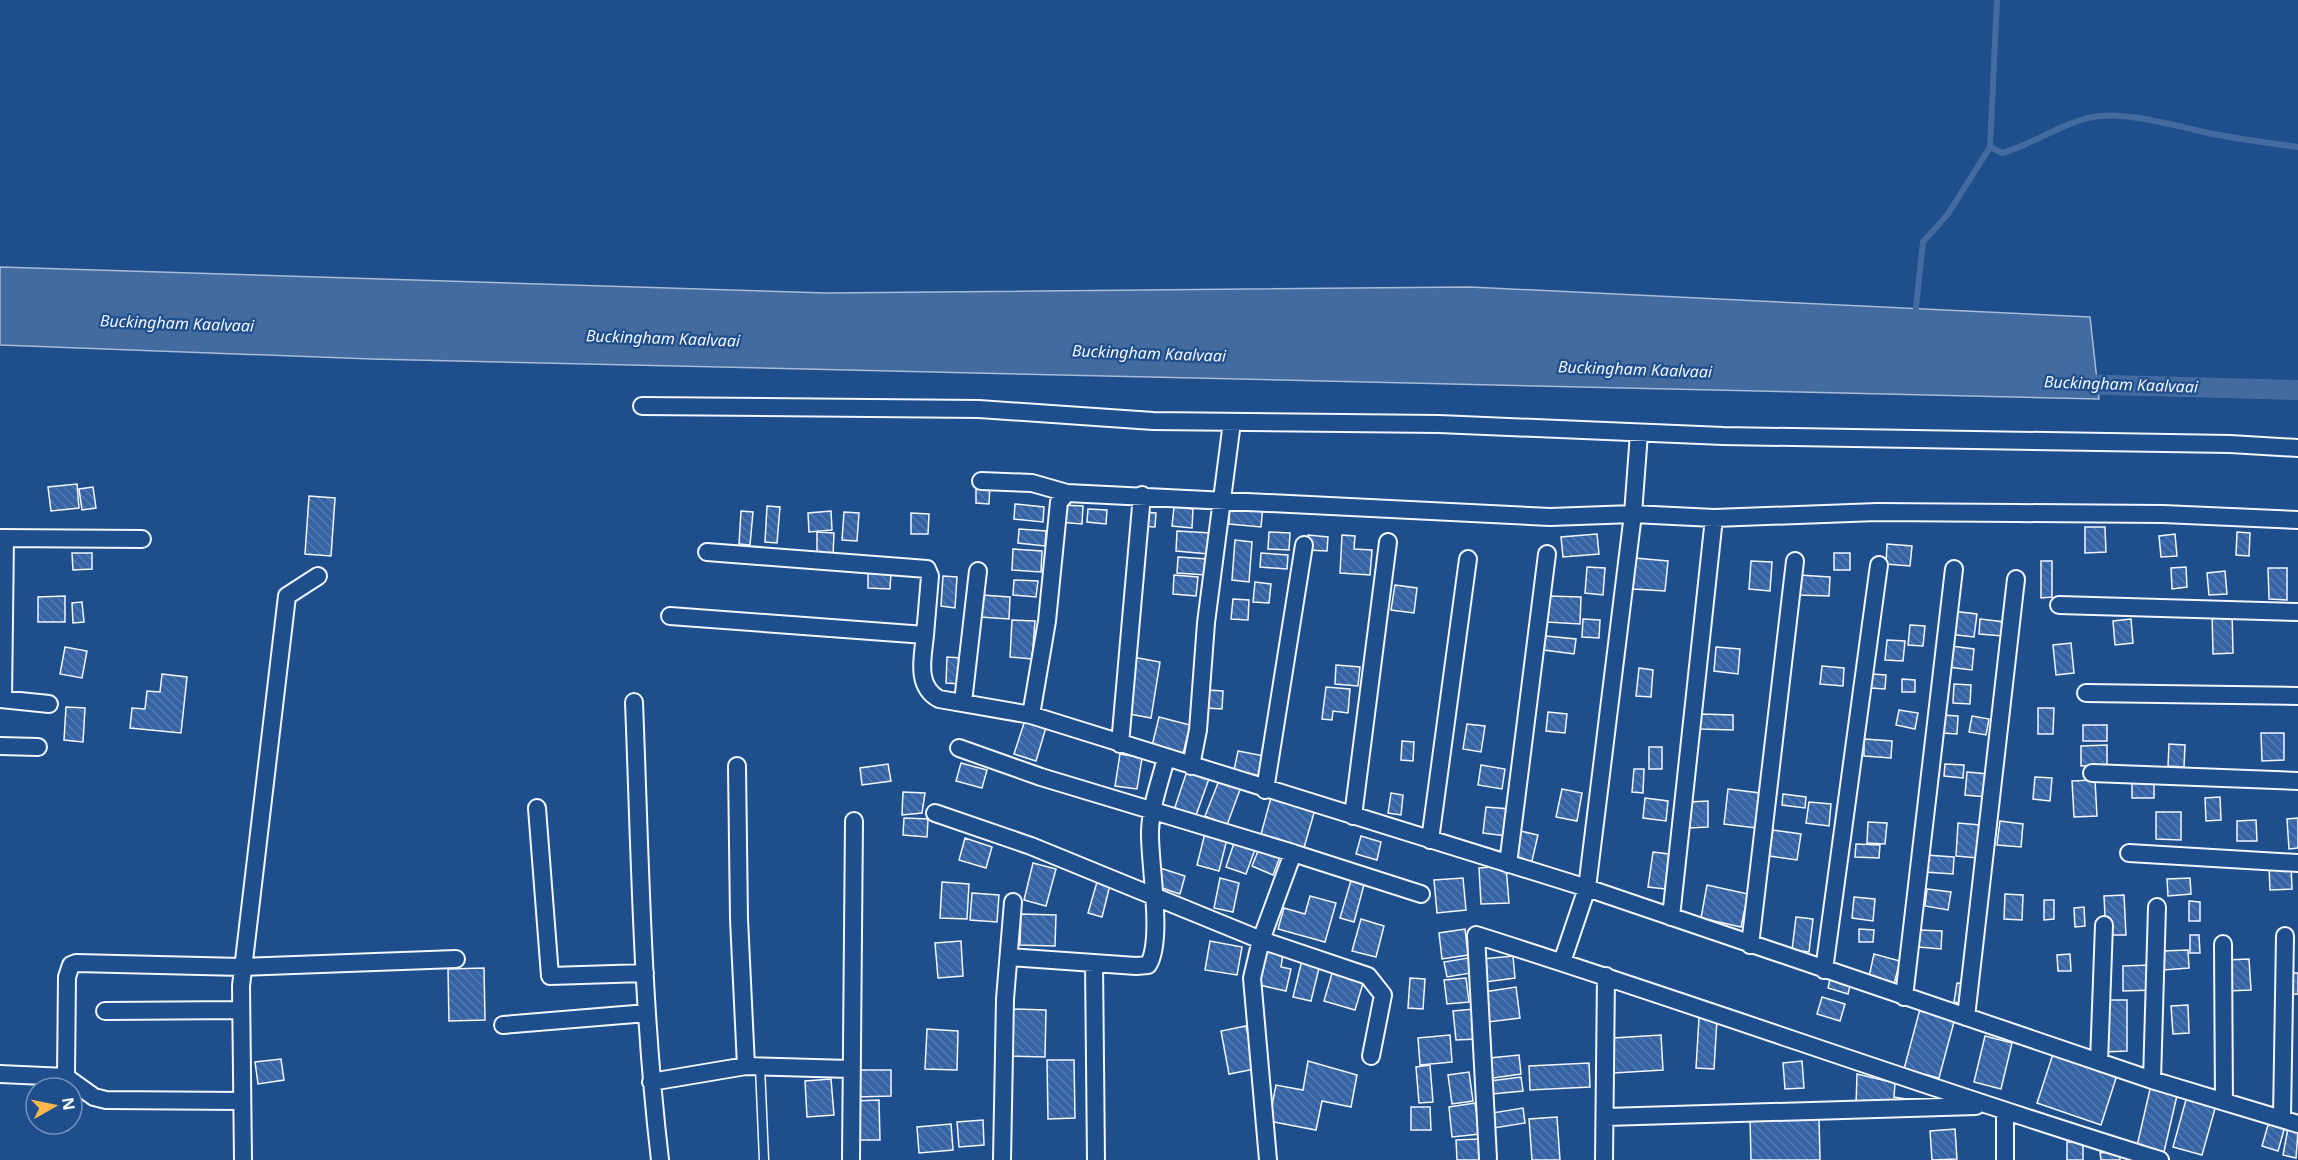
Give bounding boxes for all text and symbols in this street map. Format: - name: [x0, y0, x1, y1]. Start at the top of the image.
- water label: Buckingham Kaalvaai: [100, 309, 255, 337]
- water label: Buckingham Kaalvaai: [586, 324, 741, 352]
- water label: Buckingham Kaalvaai: [1072, 339, 1227, 367]
- water label: Buckingham Kaalvaai: [1558, 355, 1713, 383]
- water label: Buckingham Kaalvaai: [2044, 370, 2199, 398]
- north arrow: [24, 1076, 84, 1136]
- text: N: [57, 1096, 81, 1112]

